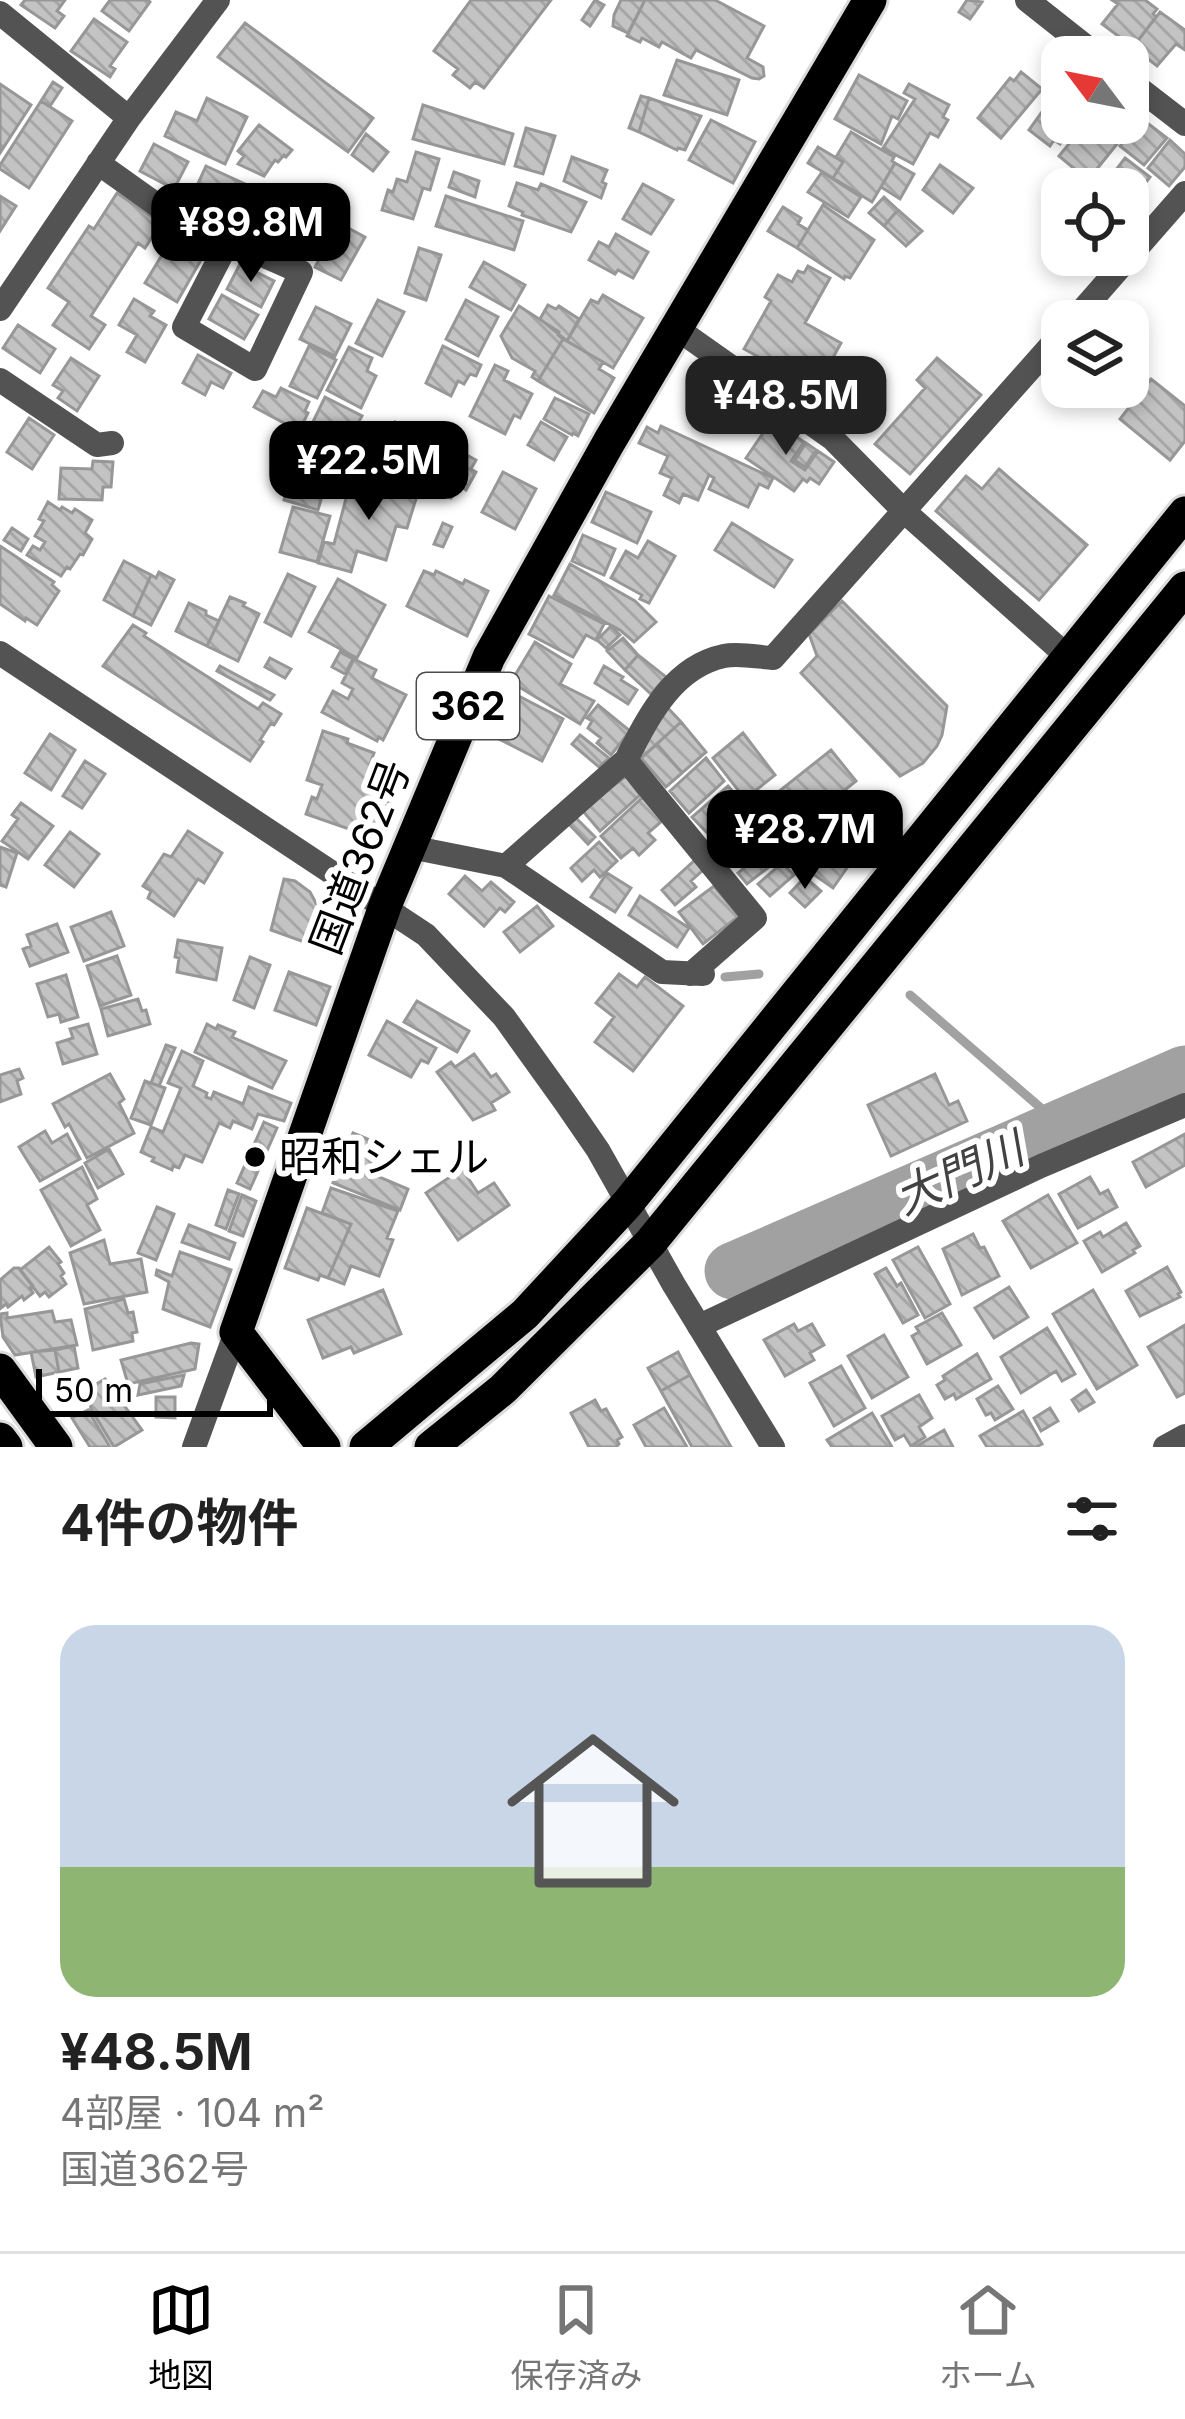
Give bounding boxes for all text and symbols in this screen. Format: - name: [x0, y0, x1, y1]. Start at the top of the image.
- north arrow: [1041, 36, 1149, 144]
- map controls: [1041, 36, 1149, 408]
- button: locate: [1041, 168, 1149, 276]
- pin: ¥89.8M: [153, 183, 349, 285]
- text: ¥89.8M: [178, 198, 324, 245]
- button: layers: [1041, 300, 1149, 408]
- pin: ¥48.5M: [688, 356, 884, 458]
- text: ¥48.5M: [712, 371, 860, 418]
- pin: ¥22.5M: [271, 421, 467, 523]
- text: ¥22.5M: [296, 436, 442, 483]
- road number: 362: [417, 673, 519, 739]
- street label: 国道362号: [299, 753, 420, 961]
- pin: ¥28.7M: [707, 790, 903, 892]
- text: ¥28.7M: [734, 805, 876, 852]
- water label: 大門川: [886, 1118, 1035, 1225]
- place label: 昭和シェル: [279, 1131, 489, 1182]
- marker: 昭和シェル: [242, 1144, 268, 1170]
- scale bar: [36, 1363, 273, 1416]
- text: 50 m: [54, 1370, 133, 1410]
- icon: filters: [1059, 1486, 1125, 1552]
- text: 4件の物件: [60, 1492, 299, 1553]
- icon: home: [485, 1703, 701, 1919]
- text: ¥48.5M: [60, 2021, 253, 2082]
- text: 4部屋 · 104 m²: [60, 2089, 324, 2136]
- text: 国道362号: [60, 2145, 249, 2192]
- tab: 地図: [148, 2277, 214, 2397]
- tab: 保存済み: [510, 2277, 642, 2397]
- tab: ホーム: [939, 2277, 1037, 2397]

